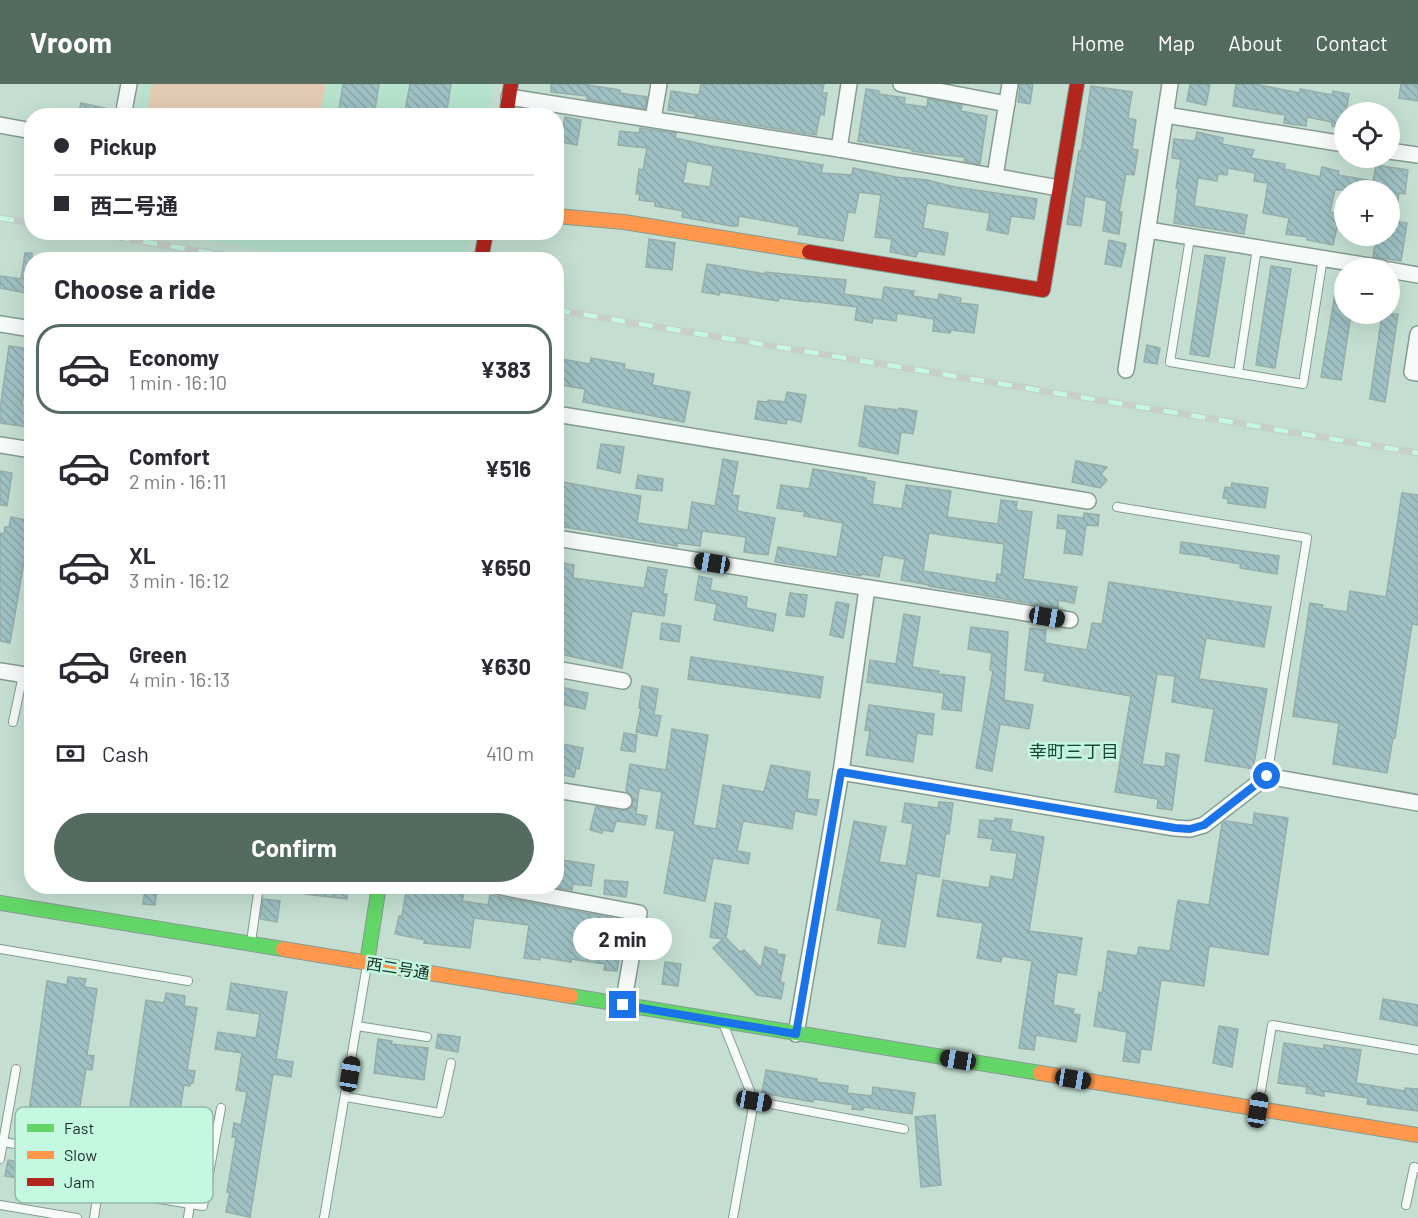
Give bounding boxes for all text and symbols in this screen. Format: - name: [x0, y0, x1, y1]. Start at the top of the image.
- text: Vroom: [30, 25, 112, 59]
- text: Home: [1071, 30, 1125, 55]
- text: Map: [1158, 30, 1195, 55]
- text: About: [1228, 30, 1283, 55]
- text: Contact: [1316, 30, 1388, 55]
- map controls: [1334, 102, 1400, 324]
- button: locate: [1334, 102, 1400, 168]
- text: Pickup: [90, 133, 157, 159]
- button: +: [1334, 180, 1400, 246]
- text: 西二号通: [90, 192, 178, 218]
- button: −: [1334, 258, 1400, 324]
- text: Choose a ride: [54, 272, 216, 304]
- icon: car: [57, 342, 111, 396]
- text: Economy: [129, 344, 219, 370]
- text: ¥383: [480, 356, 531, 382]
- text: 1 min · 16:10: [129, 370, 227, 394]
- icon: car: [57, 441, 111, 495]
- text: Comfort: [129, 443, 210, 469]
- text: ¥516: [485, 455, 531, 481]
- text: 2 min · 16:11: [129, 469, 226, 493]
- icon: car: [57, 540, 111, 594]
- text: XL: [129, 542, 155, 568]
- car: [693, 551, 731, 575]
- text: ¥650: [480, 554, 531, 580]
- text: 3 min · 16:12: [129, 568, 230, 592]
- car: [1028, 605, 1066, 629]
- icon: car: [57, 639, 111, 693]
- text: Green: [129, 641, 187, 667]
- text: ¥630: [480, 653, 531, 679]
- text: 4 min · 16:13: [129, 667, 230, 691]
- icon: cash: [54, 737, 87, 770]
- text: Cash: [102, 740, 149, 766]
- district label: 幸町三丁目: [1029, 740, 1119, 762]
- text: 410 m: [486, 741, 534, 765]
- route start: [1253, 762, 1280, 789]
- button: Confirm: [54, 813, 534, 882]
- callout: 2 min: [574, 918, 672, 960]
- text: 2 min: [599, 927, 646, 951]
- street label: 西二号通: [365, 953, 431, 982]
- route end: [609, 991, 636, 1018]
- car: [939, 1048, 977, 1072]
- car: [338, 1055, 362, 1093]
- car: [1054, 1067, 1092, 1091]
- car: [735, 1089, 773, 1113]
- car: [1246, 1091, 1270, 1129]
- legend: [15, 1107, 213, 1203]
- text: Fast: [64, 1118, 94, 1137]
- text: Slow: [64, 1145, 97, 1164]
- text: Jam: [64, 1172, 95, 1191]

